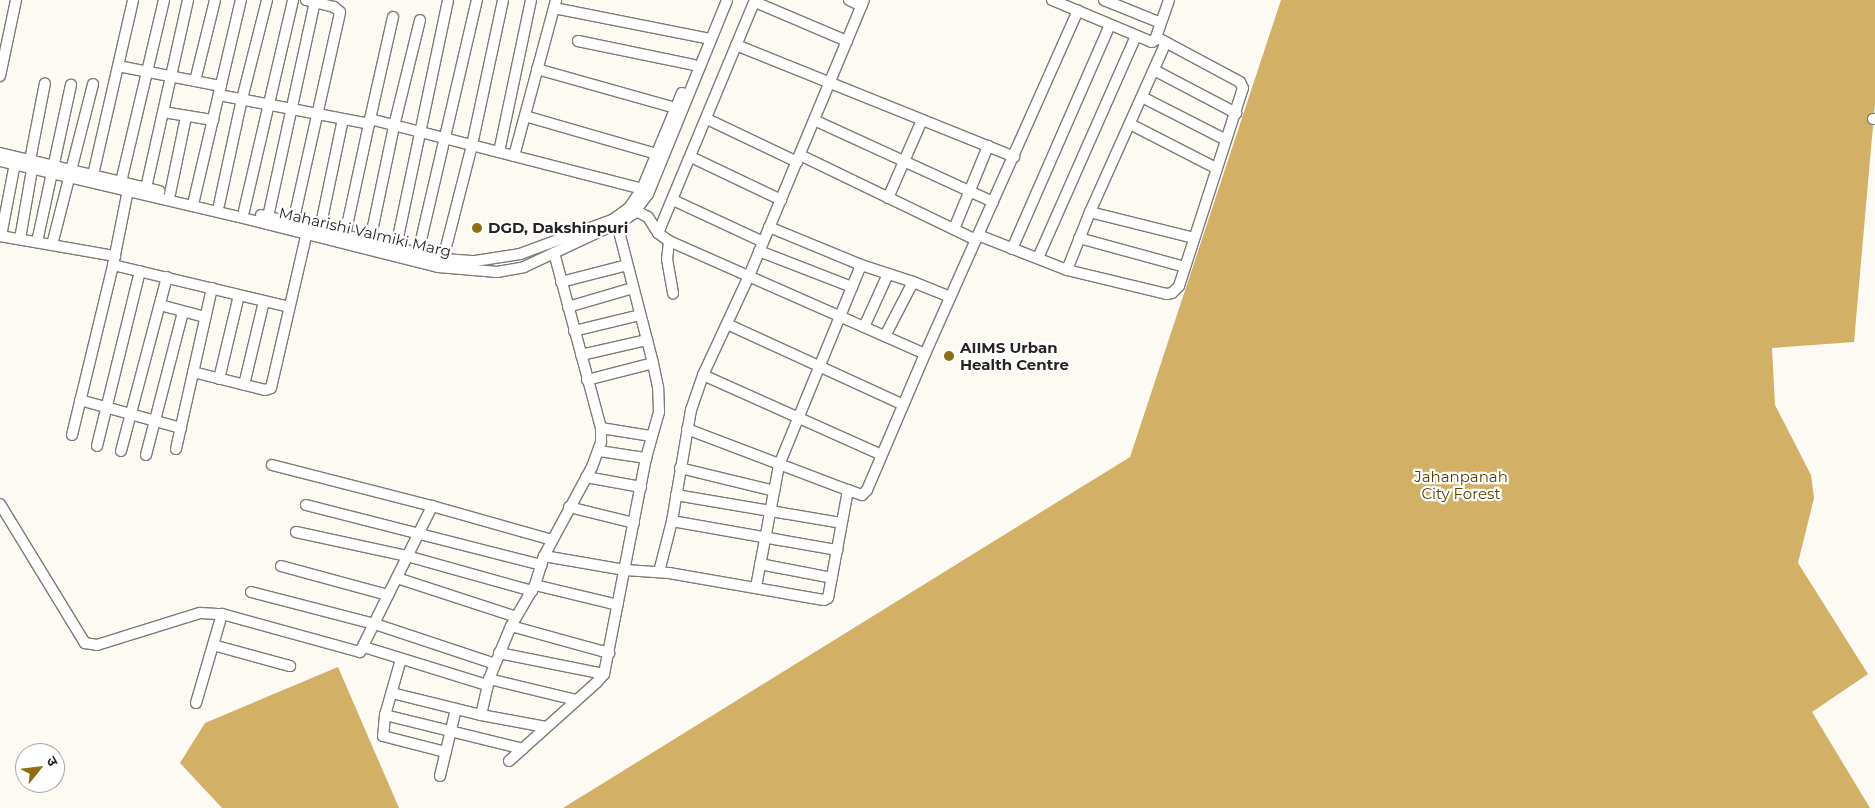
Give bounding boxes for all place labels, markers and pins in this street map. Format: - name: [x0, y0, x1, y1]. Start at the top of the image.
- place label: DGD, Dakshinpuri: [488, 219, 628, 237]
- marker: DGD, Dakshinpuri: [470, 221, 484, 235]
- place label: AIIMS Urban Health Centre: [960, 338, 1069, 373]
- marker: AIIMS Urban Health Centre: [942, 349, 956, 363]

